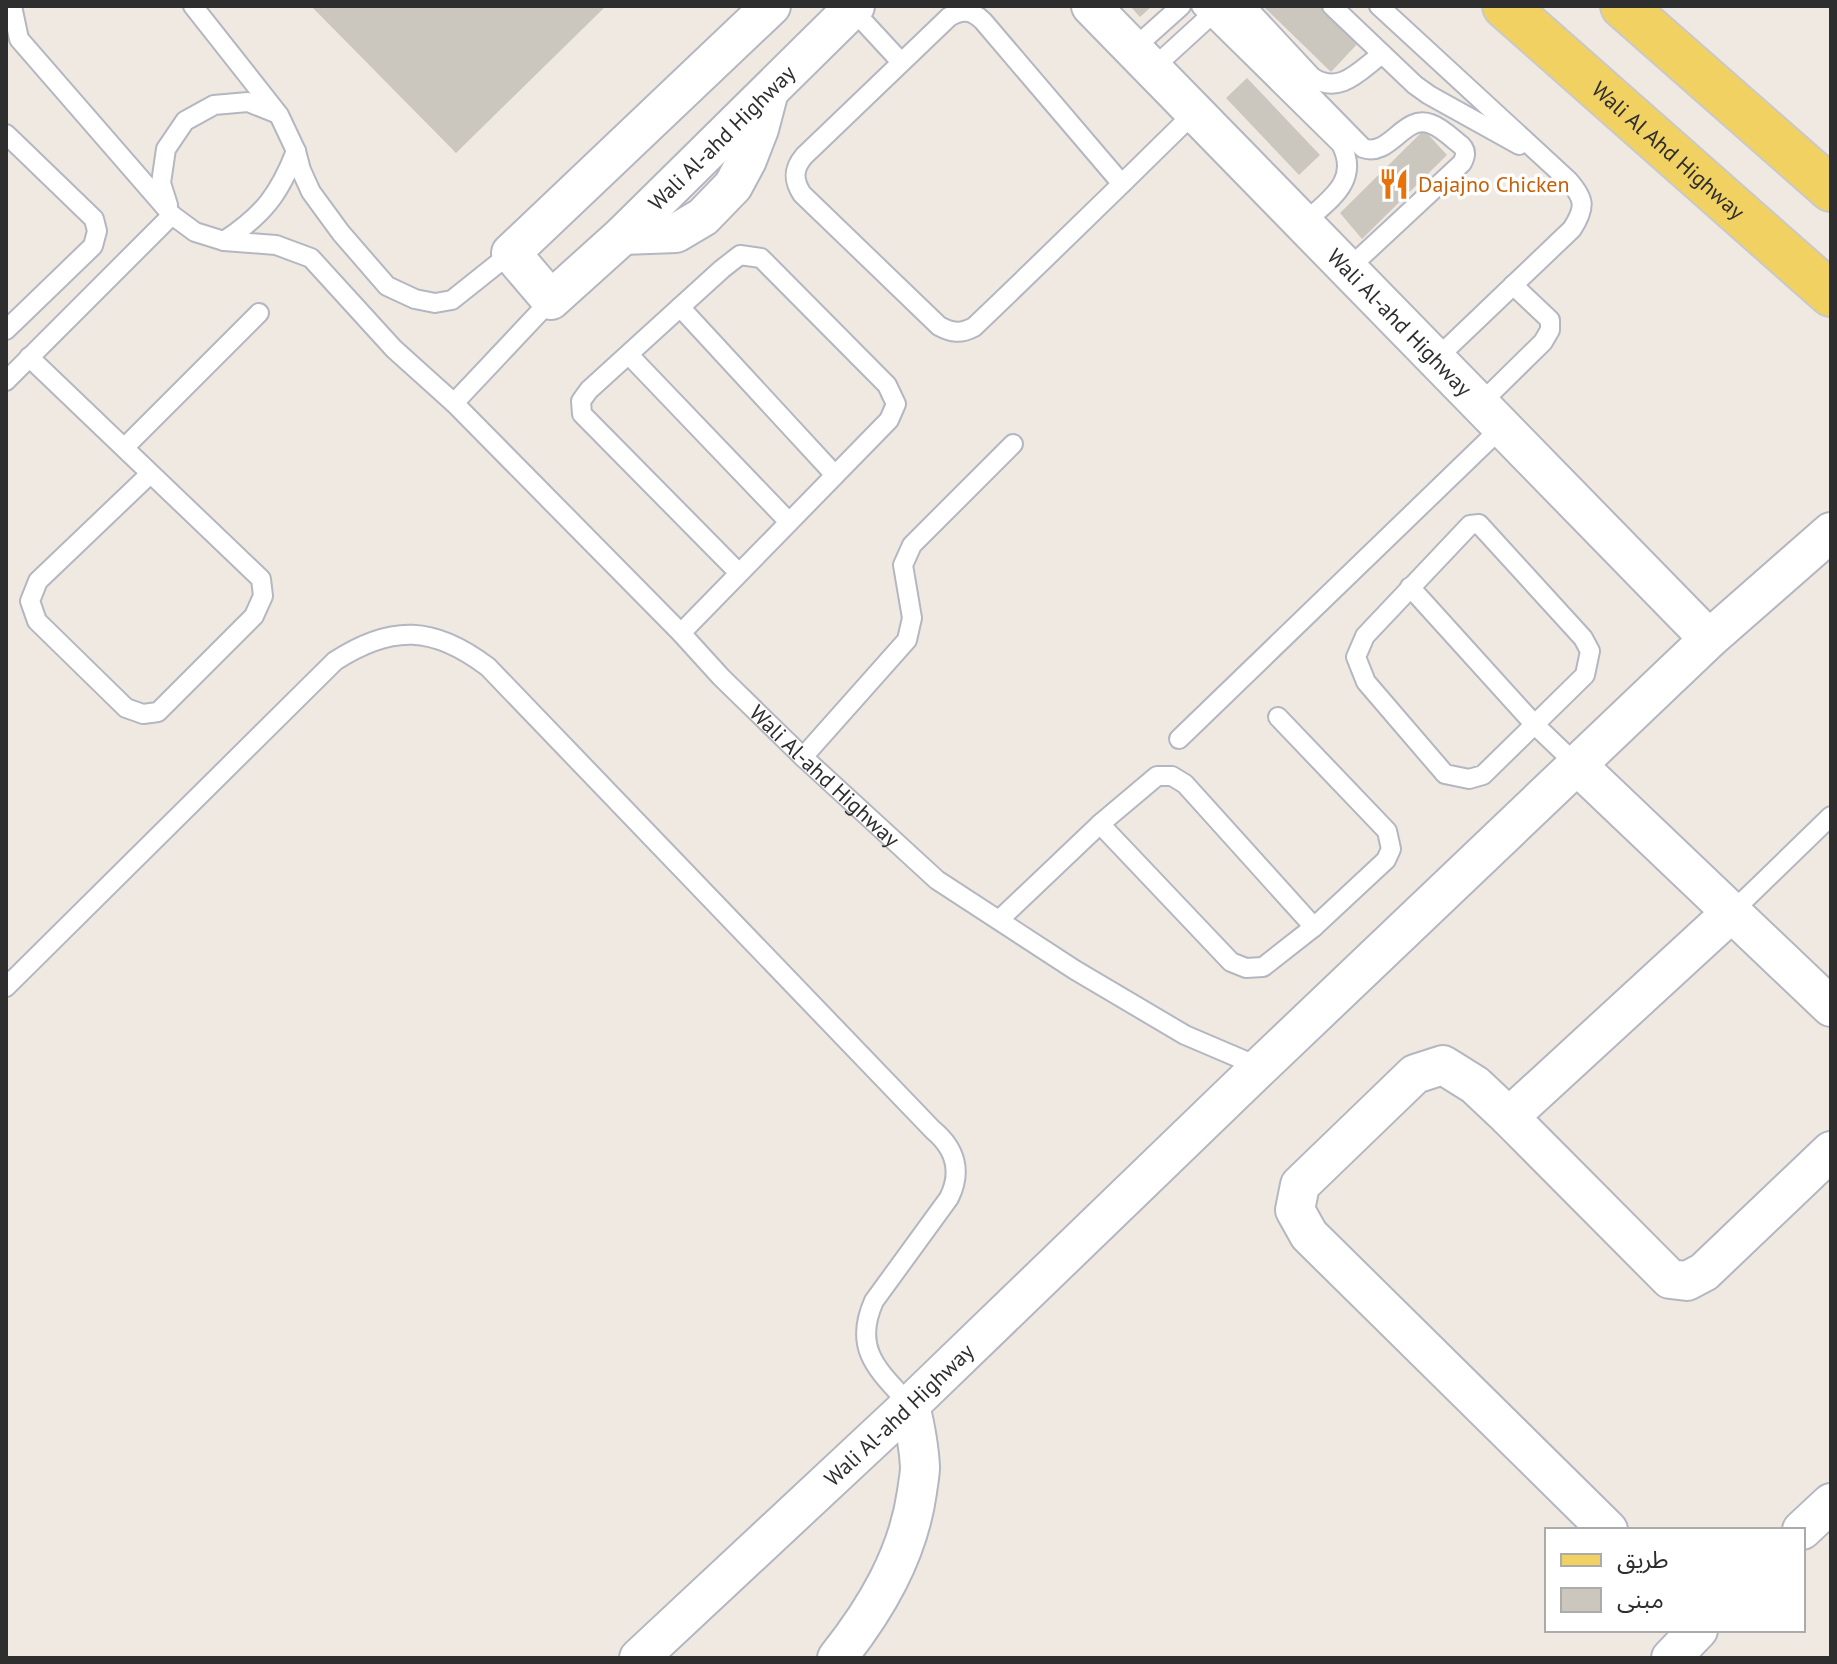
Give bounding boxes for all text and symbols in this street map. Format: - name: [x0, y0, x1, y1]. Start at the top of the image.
- street label: Wali Al-ahd Highway: [642, 58, 802, 216]
- street label: Wali Al Ahd Highway: [1586, 75, 1751, 226]
- restaurant icon: Dajajno Chicken: [1377, 167, 1411, 201]
- place label: Dajajno Chicken: [1418, 170, 1570, 198]
- street label: Wali Al-ahd Highway: [1321, 242, 1479, 403]
- street label: Wali Al-ahd Highway: [744, 699, 906, 853]
- street label: Wali Al-ahd Highway: [818, 1337, 980, 1492]
- legend: [1545, 1528, 1805, 1632]
- text: طريق: [1617, 1544, 1669, 1575]
- text: مبنى: [1617, 1584, 1664, 1615]

